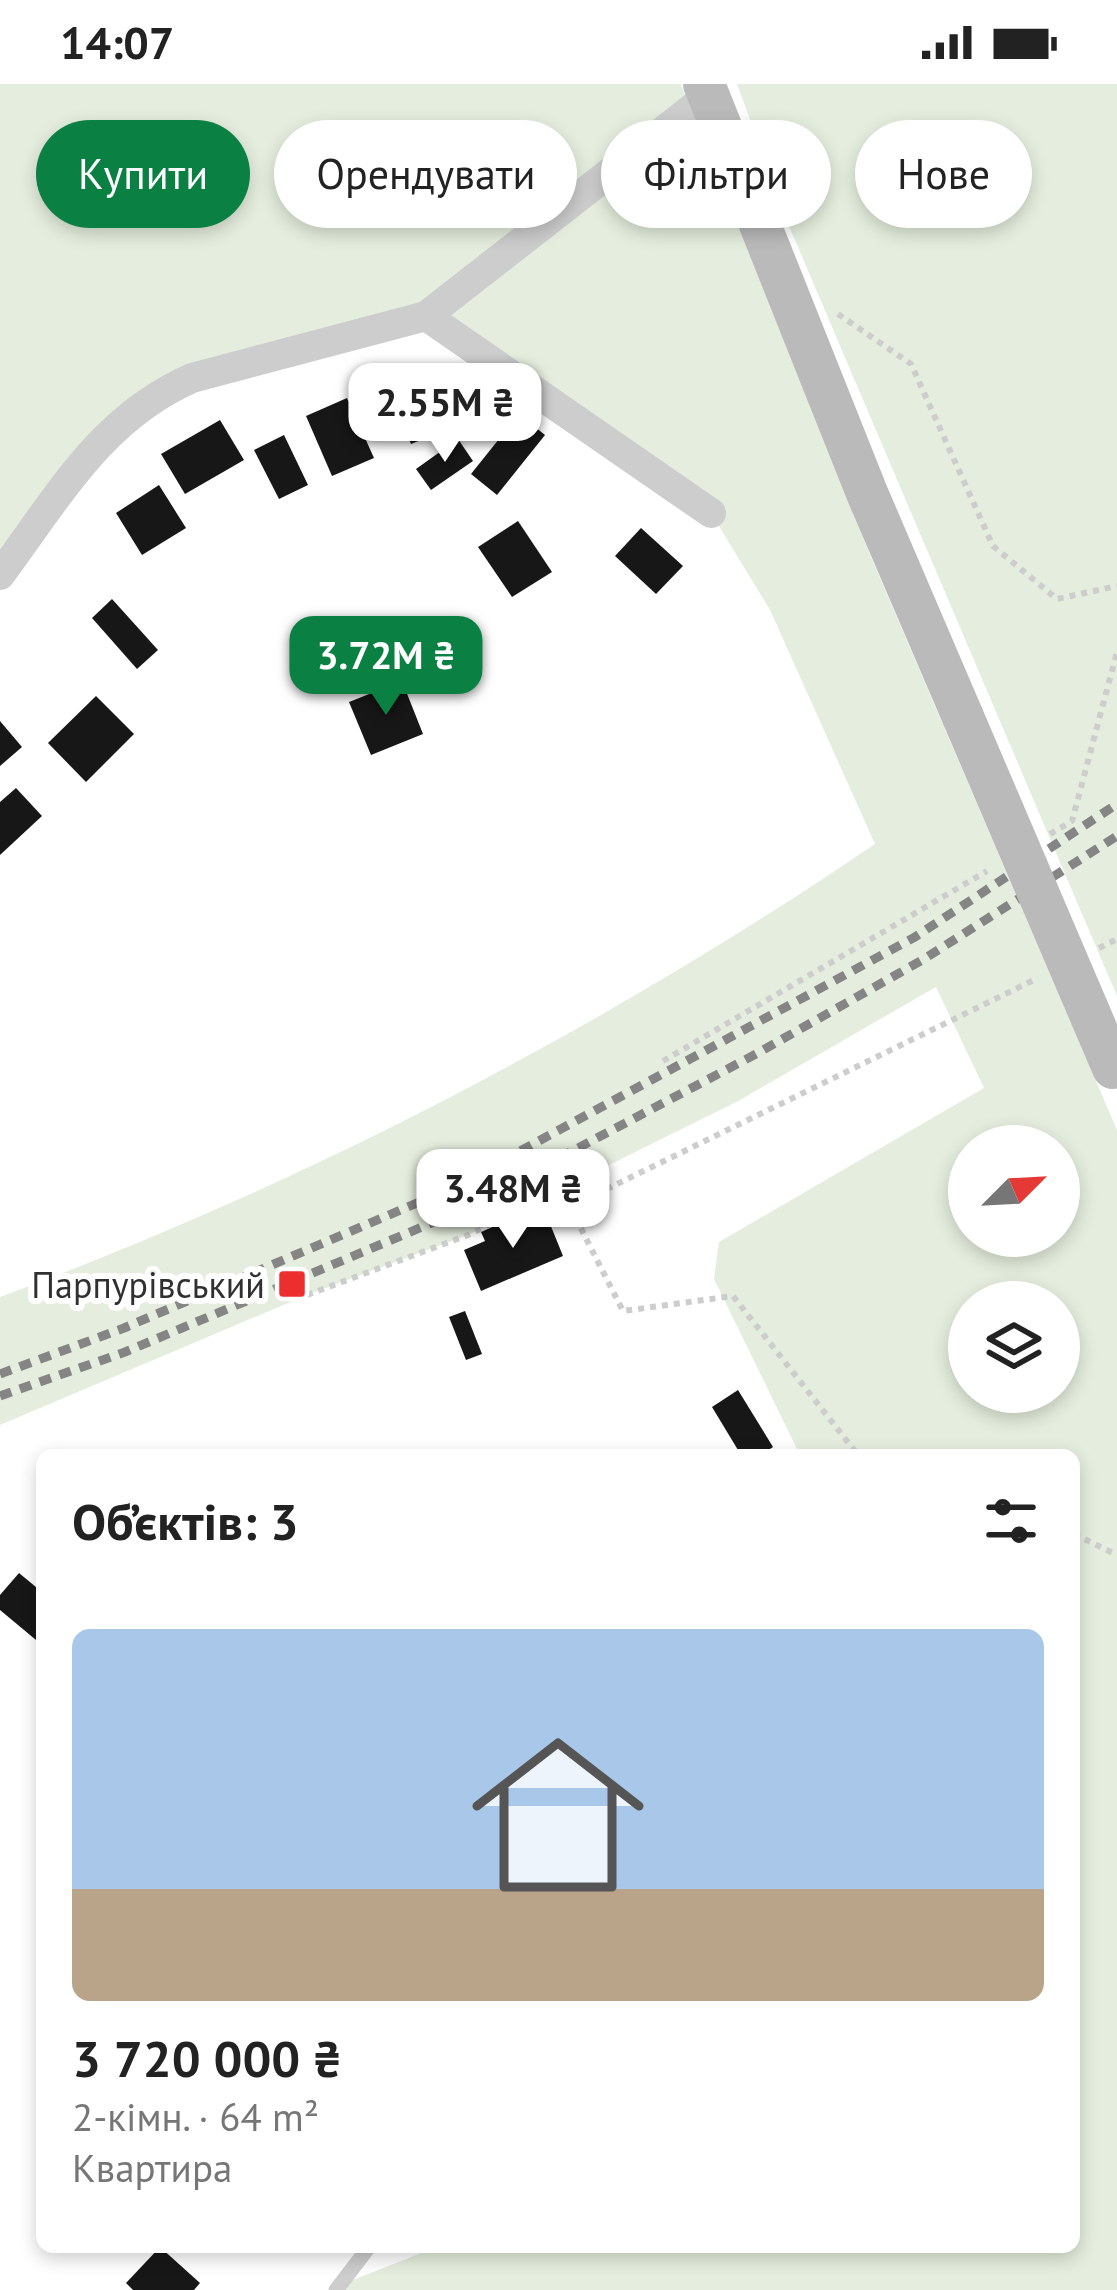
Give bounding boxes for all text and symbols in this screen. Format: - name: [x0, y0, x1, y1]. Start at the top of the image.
- text: 14:07: [60, 13, 174, 71]
- chip: Купити: [36, 120, 250, 228]
- chip: Орендувати: [274, 120, 577, 228]
- chip: Фільтри: [601, 120, 831, 228]
- chip: Нове: [855, 120, 1032, 228]
- pin: 2.55M ₴: [334, 363, 556, 465]
- text: 2.55M ₴: [375, 376, 515, 427]
- pin: 3.72M ₴: [275, 616, 497, 718]
- text: 3.72M ₴: [316, 629, 456, 680]
- north arrow: [948, 1125, 1080, 1257]
- map controls: [948, 1125, 1080, 1413]
- pin: 3.48M ₴: [402, 1149, 624, 1251]
- text: 3.48M ₴: [443, 1162, 583, 1213]
- place label: Парпурівський: [31, 1261, 265, 1308]
- marker: Парпурівський: [276, 1268, 308, 1300]
- button: layers: [948, 1281, 1080, 1413]
- text: Об’єктів: 3: [72, 1488, 299, 1554]
- icon: filters: [978, 1488, 1044, 1554]
- icon: home: [450, 1707, 666, 1923]
- text: 3 720 000 ₴: [72, 2025, 342, 2091]
- text: 2-кімн. · 64 m²: [72, 2091, 319, 2142]
- text: Квартира: [72, 2142, 232, 2193]

